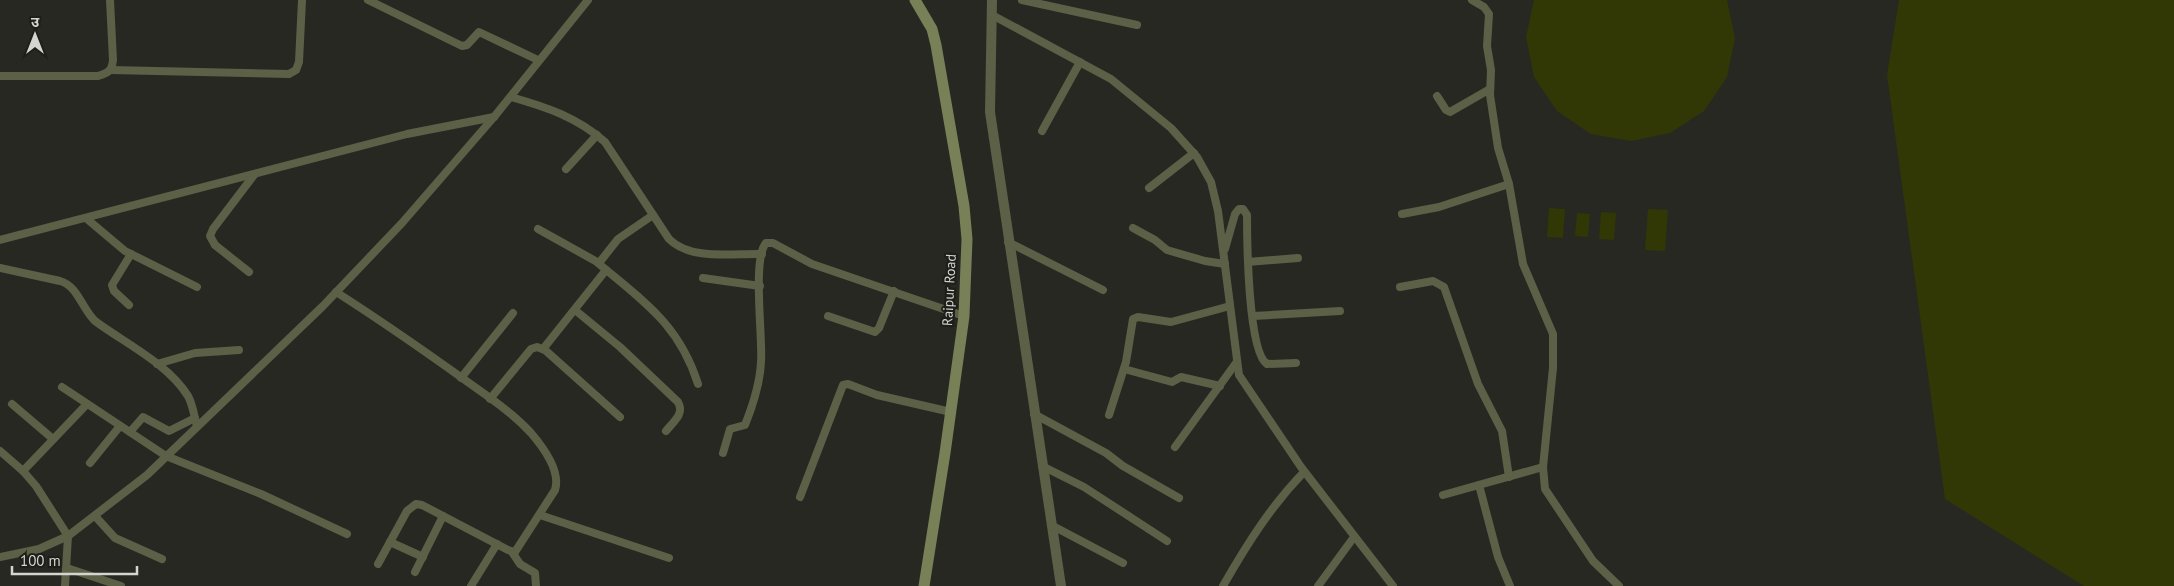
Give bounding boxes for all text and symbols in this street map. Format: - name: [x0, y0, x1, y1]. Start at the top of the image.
- north arrow: [10, 10, 60, 60]
- text: उ: [31, 13, 40, 31]
- street label: Raipur Road: [938, 254, 960, 326]
- scale bar: [12, 544, 138, 576]
- text: 100 m: [20, 551, 61, 570]

